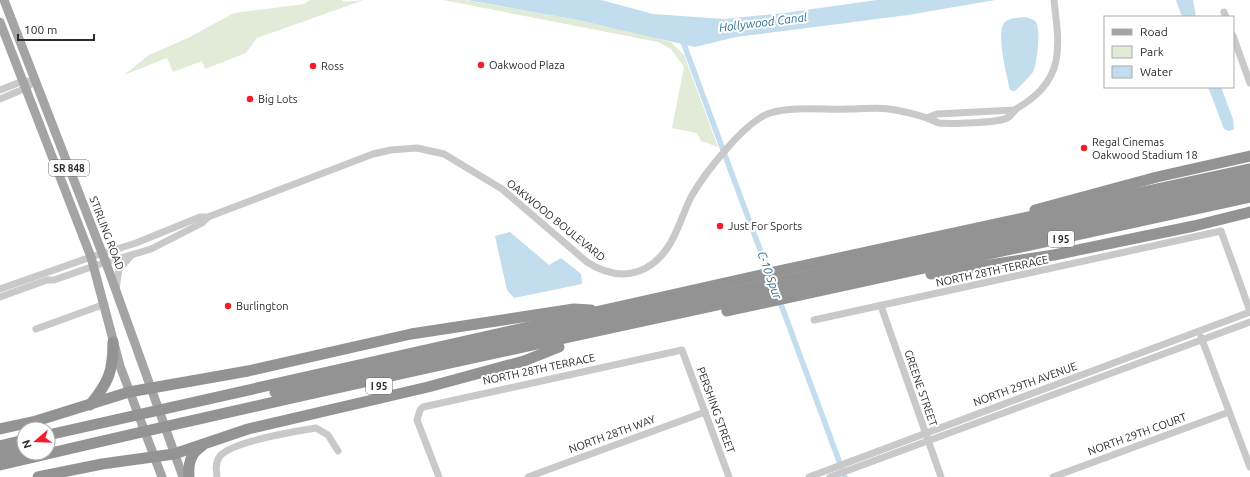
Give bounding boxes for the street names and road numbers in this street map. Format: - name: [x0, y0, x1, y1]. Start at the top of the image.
- road number: SR 848: [49, 160, 89, 176]
- street label: OAKWOOD BOULEVARD: [504, 177, 608, 263]
- street label: STIRLING ROAD: [87, 195, 127, 272]
- road number: I 95: [1048, 231, 1074, 247]
- street label: NORTH 28TH TERRACE: [935, 253, 1049, 289]
- street label: GREENE STREET: [902, 348, 940, 428]
- street label: NORTH 28TH TERRACE: [482, 351, 596, 387]
- street label: NORTH 29TH AVENUE: [971, 360, 1079, 408]
- street label: PERSHING STREET: [695, 365, 737, 455]
- road number: I 95: [366, 378, 392, 394]
- street label: NORTH 29TH COURT: [1086, 411, 1188, 457]
- street label: NORTH 28TH WAY: [567, 413, 657, 455]

